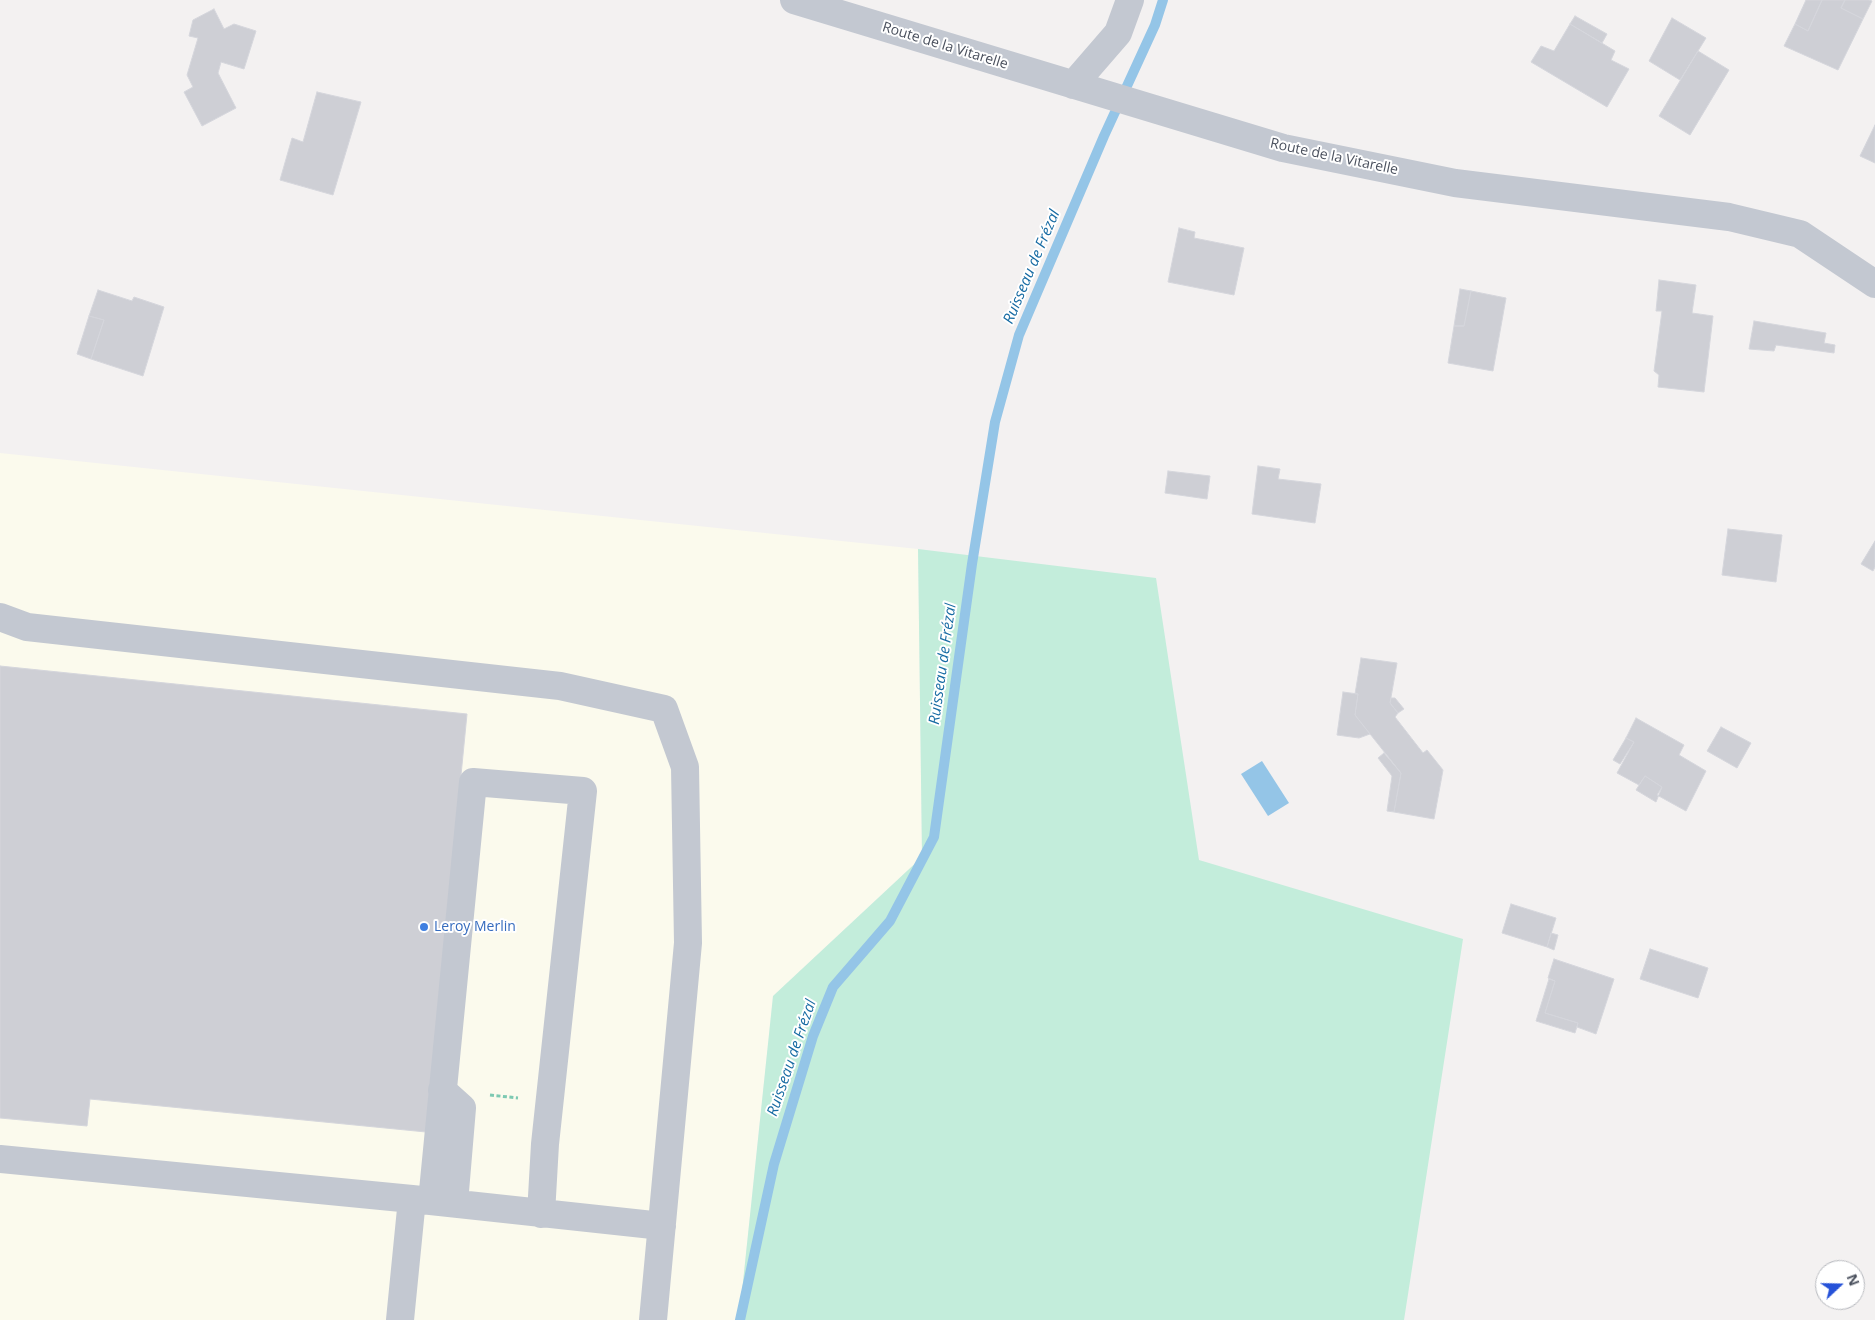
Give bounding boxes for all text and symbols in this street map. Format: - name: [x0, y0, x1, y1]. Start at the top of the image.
- street label: Route de la Vitarelle: [880, 19, 1010, 73]
- street label: Route de la Vitarelle: [1269, 135, 1399, 179]
- water label: Ruisseau de Frézal: [1000, 207, 1064, 327]
- water label: Ruisseau de Frézal: [926, 602, 960, 726]
- place label: Leroy Merlin: [434, 919, 516, 935]
- marker: Leroy Merlin: [418, 921, 430, 933]
- water label: Ruisseau de Frézal: [764, 997, 820, 1119]
- north arrow: [1815, 1260, 1865, 1310]
- text: N: [1843, 1271, 1864, 1289]

